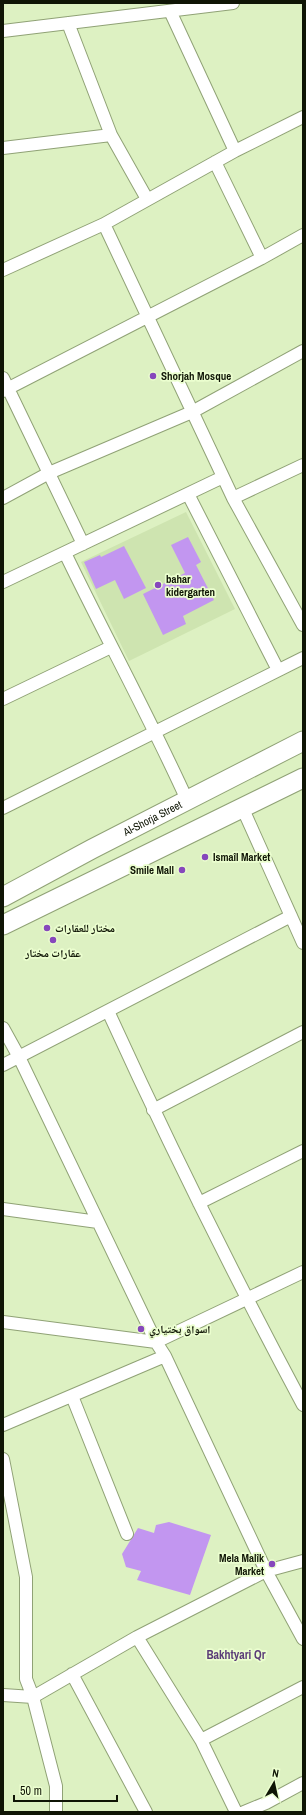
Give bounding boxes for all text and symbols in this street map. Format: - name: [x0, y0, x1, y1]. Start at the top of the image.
- place label: Shorjah Mosque: [161, 369, 231, 383]
- marker: Shorjah Mosque: [148, 371, 158, 381]
- place label: bahar kidergarten: [166, 572, 215, 599]
- marker: bahar kidergarten: [153, 580, 163, 590]
- street label: Al-Shorja Street: [120, 797, 184, 839]
- place label: Ismaîl Market: [213, 850, 270, 864]
- marker: Ismaîl Market: [200, 852, 210, 862]
- place label: Smile Mall: [130, 863, 174, 877]
- marker: Smile Mall: [177, 865, 187, 875]
- place label: مختار للعقارات: [55, 921, 115, 935]
- marker: مختار للعقارات: [42, 923, 52, 933]
- marker: عقارات مختار: [48, 935, 58, 945]
- place label: عقارات مختار: [24, 946, 81, 960]
- place label: اسواق بختياري: [149, 1322, 210, 1338]
- marker: اسواق بختياري: [136, 1324, 146, 1334]
- place label: Mela Malîk Market: [219, 1551, 265, 1578]
- marker: Mela Malîk Market: [267, 1559, 277, 1569]
- district label: Bakhtyari Qr: [206, 1647, 266, 1663]
- north arrow: [254, 1763, 294, 1803]
- text: N: [271, 1766, 280, 1781]
- scale bar: [14, 1777, 117, 1803]
- text: 50 m: [20, 1783, 42, 1799]

